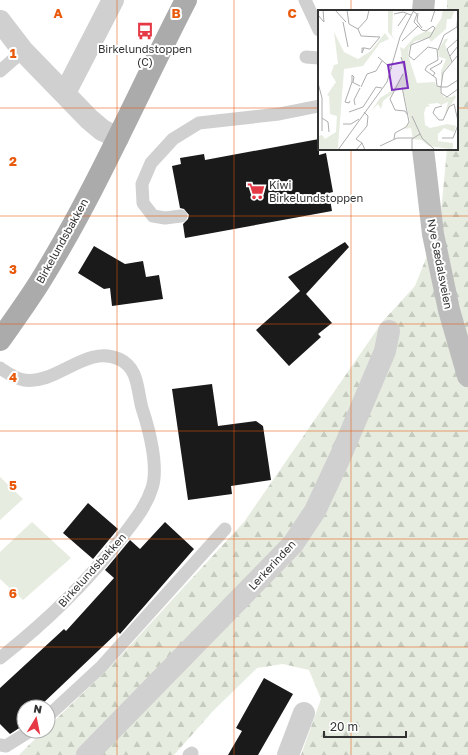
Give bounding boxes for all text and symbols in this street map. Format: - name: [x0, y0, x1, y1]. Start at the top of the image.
- text: A: [53, 5, 63, 21]
- text: B: [171, 5, 181, 21]
- text: C: [287, 5, 297, 21]
- inset map: [318, 10, 458, 150]
- bus stop icon: Birkelundstoppen (C): [135, 21, 155, 41]
- place label: Birkelundstoppen (C): [98, 42, 192, 68]
- text: 1: [10, 45, 17, 61]
- text: 2: [9, 153, 17, 169]
- place label: Kiwi Birkelundstoppen: [269, 178, 363, 204]
- supermarket icon: Kiwi Birkelundstoppen: [246, 181, 266, 201]
- street label: Birkelundsbakken: [33, 196, 90, 285]
- street label: Nye Sædalsveien: [425, 218, 456, 310]
- text: 3: [9, 261, 17, 277]
- text: 4: [9, 369, 17, 385]
- text: 5: [9, 477, 17, 493]
- street label: Birkelundsbakken: [55, 530, 128, 609]
- street label: Lerkerinden: [245, 537, 298, 592]
- text: 6: [9, 585, 17, 601]
- north arrow: [16, 699, 56, 739]
- text: N: [33, 702, 43, 716]
- scale bar: [324, 713, 406, 739]
- text: 20 m: [330, 719, 358, 734]

